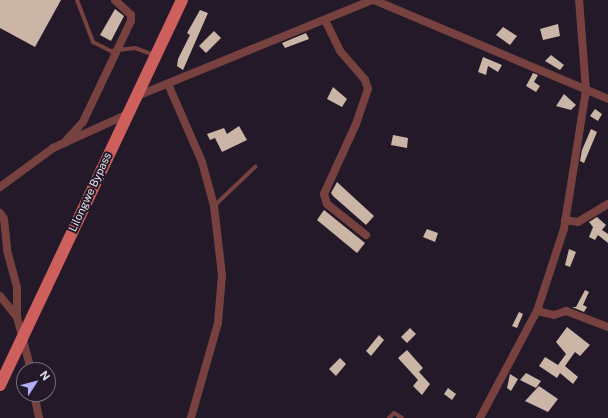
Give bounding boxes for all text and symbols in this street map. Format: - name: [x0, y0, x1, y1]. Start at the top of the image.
- street label: Lilongwe Bypass: [66, 150, 114, 234]
- north arrow: [16, 362, 56, 402]
- text: N: [38, 369, 52, 383]

